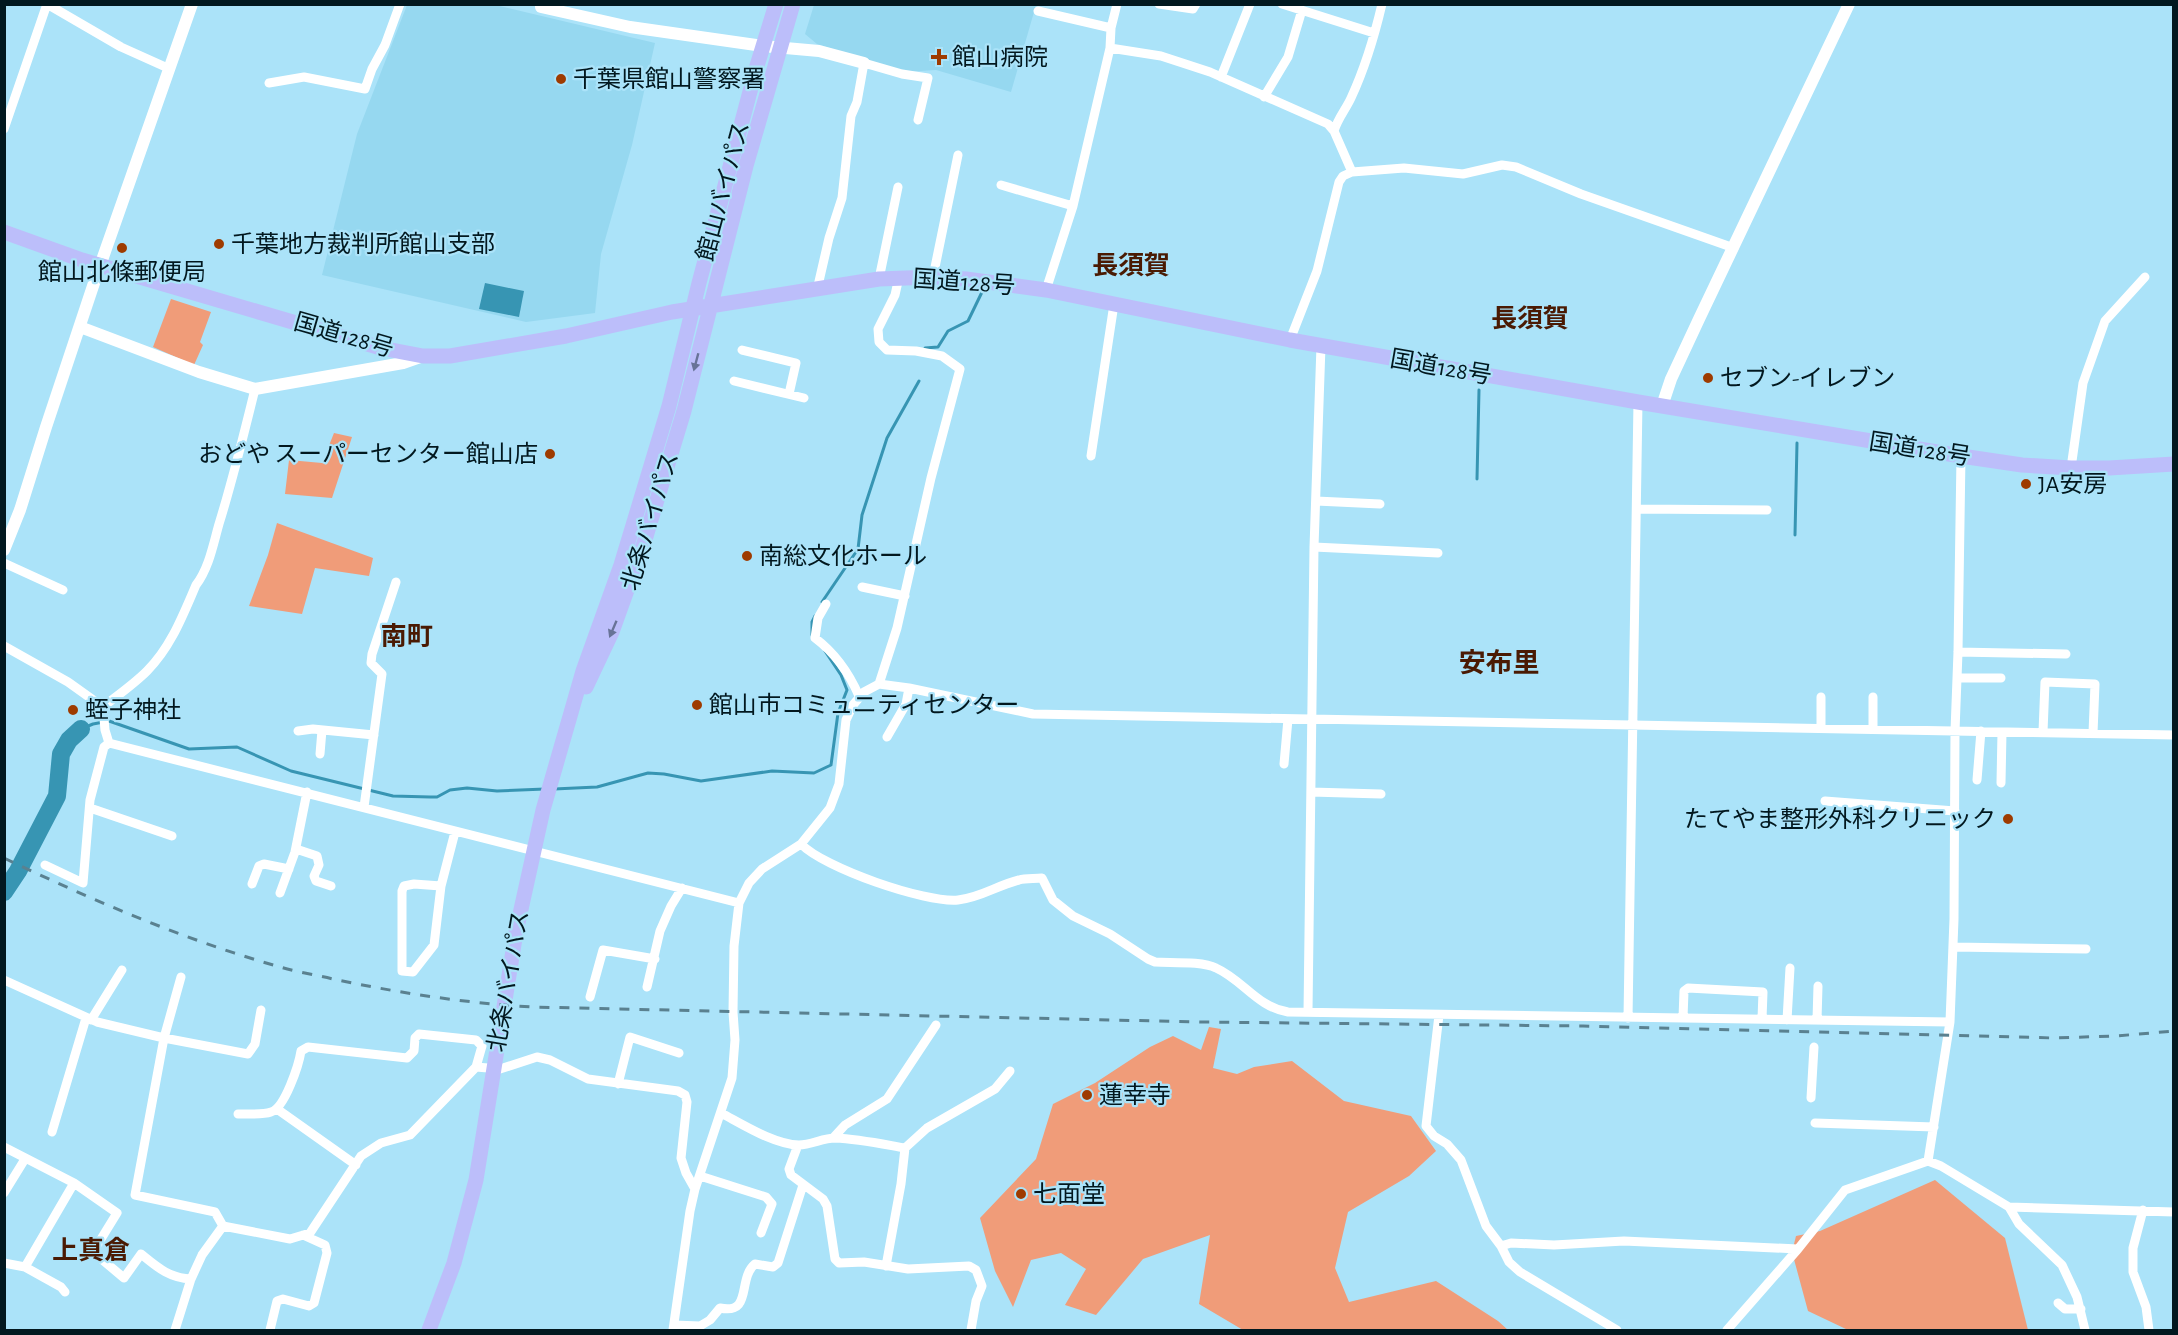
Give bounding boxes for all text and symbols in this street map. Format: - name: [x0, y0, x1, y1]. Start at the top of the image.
- place label: 館山病院: [952, 44, 1048, 70]
- marker: 館山病院: [930, 48, 948, 66]
- place label: 千葉県館山警察署: [573, 66, 765, 92]
- marker: 千葉県館山警察署: [554, 72, 568, 86]
- street label: 館山バイパス: [692, 118, 754, 264]
- place label: 千葉地方裁判所館山支部: [231, 231, 495, 257]
- marker: 千葉地方裁判所館山支部: [212, 237, 226, 251]
- marker: 館山北條郵便局: [115, 241, 129, 255]
- district label: 長須賀: [1092, 251, 1170, 279]
- place label: 館山北條郵便局: [38, 259, 206, 285]
- street label: 国道128号: [912, 265, 1016, 299]
- district label: 長須賀: [1491, 304, 1569, 332]
- street label: 国道128号: [291, 308, 397, 362]
- street label: 国道128号: [1388, 345, 1494, 389]
- one-way arrow: [691, 353, 701, 372]
- place label: セブン-イレブン: [1720, 365, 1895, 391]
- marker: セブン-イレブン: [1701, 371, 1715, 385]
- street label: 国道128号: [1867, 428, 1973, 470]
- place label: おどや スーパーセンター館山店: [198, 441, 538, 467]
- marker: おどや スーパーセンター館山店: [543, 447, 557, 461]
- street label: 北条バイパス: [617, 449, 683, 593]
- place label: JA安房: [2038, 472, 2107, 497]
- marker: JA安房: [2019, 477, 2033, 491]
- place label: 南総文化ホール: [759, 543, 927, 569]
- marker: 南総文化ホール: [740, 549, 754, 563]
- one-way arrow: [608, 620, 618, 638]
- district label: 南町: [381, 623, 433, 650]
- district label: 安布里: [1459, 649, 1540, 677]
- place label: 館山市コミュニティセンター: [709, 692, 1020, 718]
- place label: 蛭子神社: [85, 697, 181, 723]
- marker: 館山市コミュニティセンター: [690, 698, 704, 712]
- marker: 蛭子神社: [66, 703, 80, 717]
- place label: たてやま整形外科クリニック: [1684, 806, 1996, 832]
- marker: たてやま整形外科クリニック: [2001, 812, 2015, 826]
- street label: 北条バイパス: [483, 908, 533, 1054]
- place label: 蓮幸寺: [1099, 1082, 1171, 1108]
- marker: 蓮幸寺: [1080, 1088, 1094, 1102]
- place label: 七面堂: [1033, 1182, 1105, 1207]
- marker: 七面堂: [1014, 1187, 1028, 1201]
- district label: 上真倉: [52, 1236, 130, 1264]

